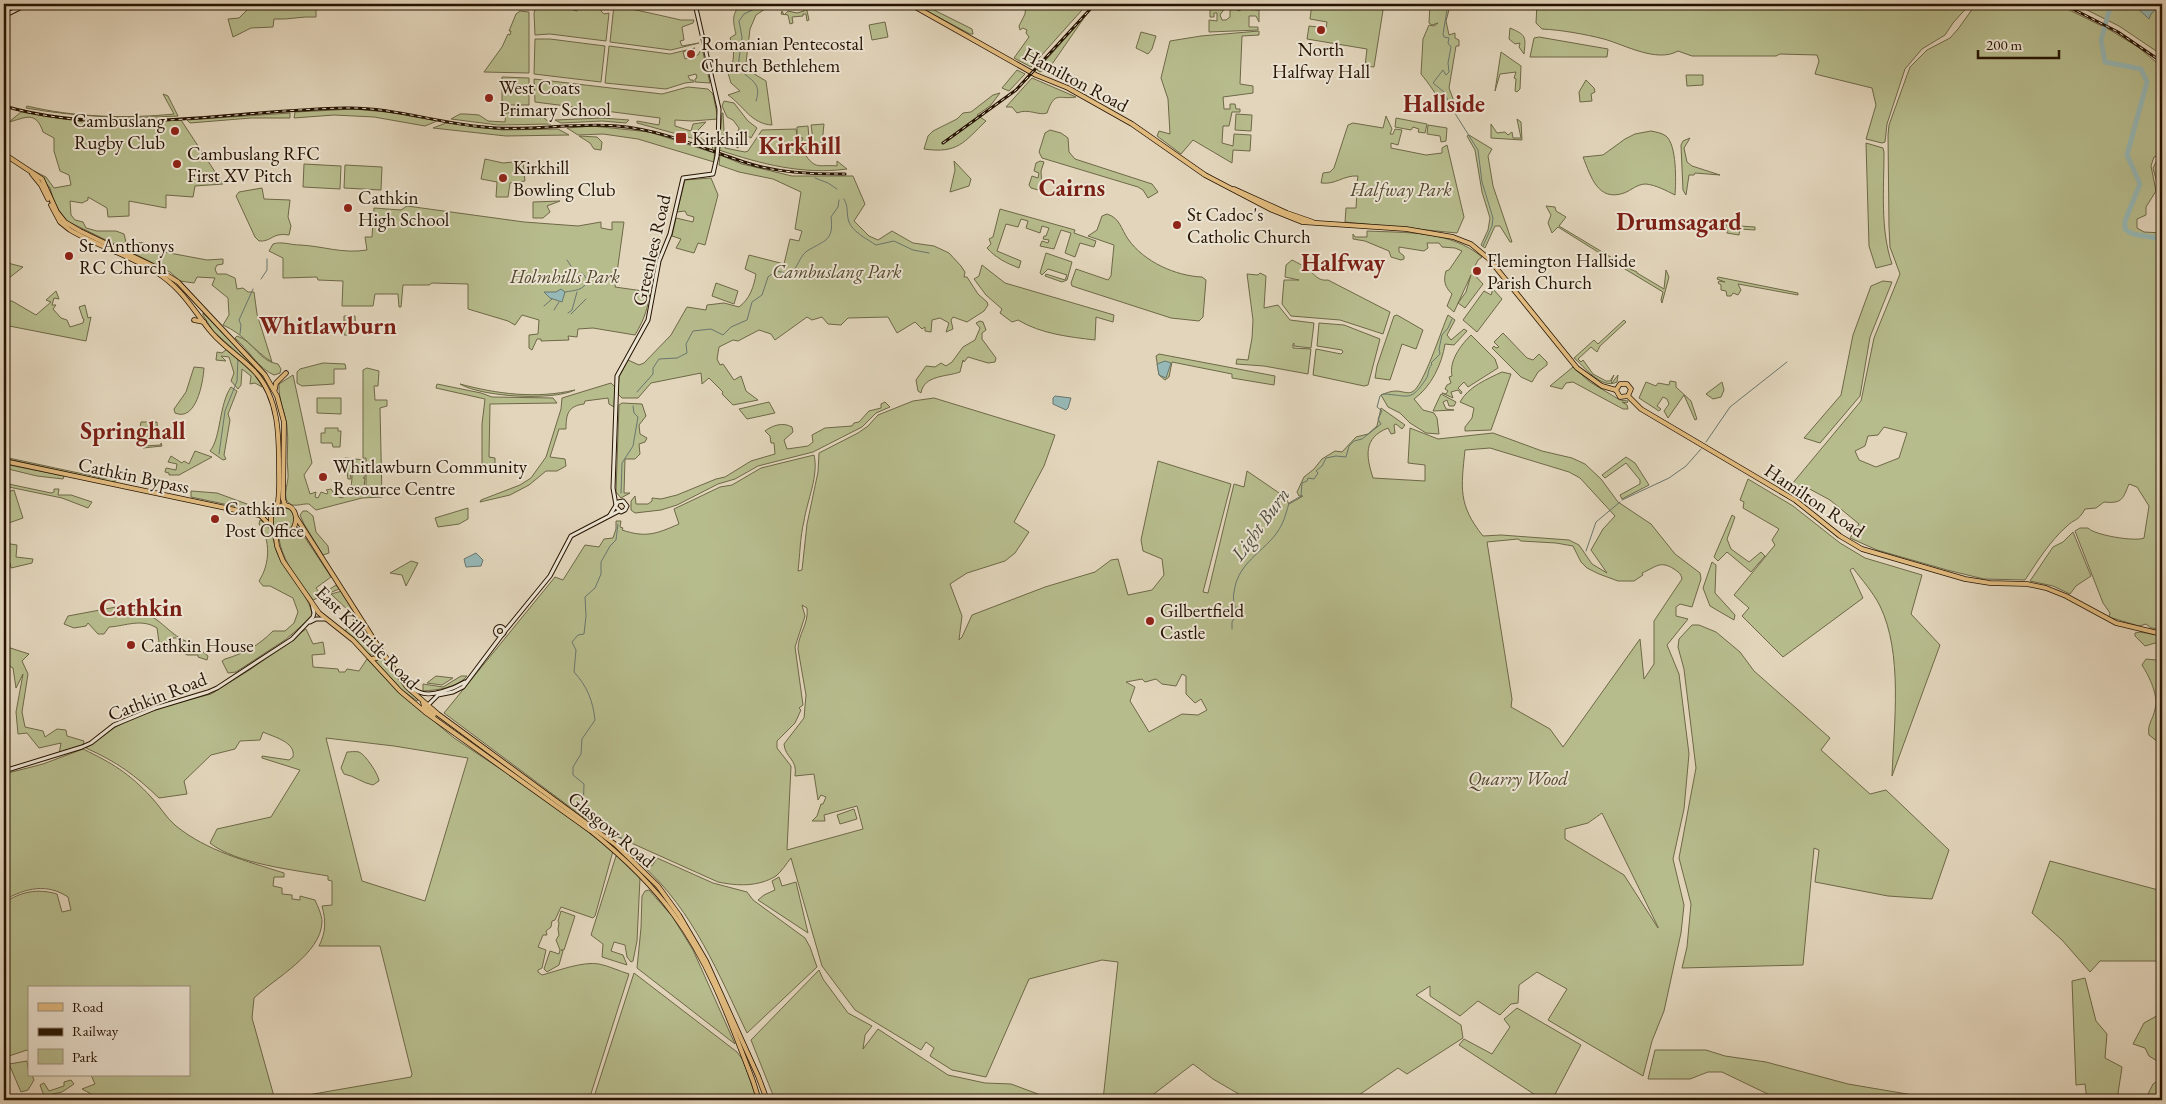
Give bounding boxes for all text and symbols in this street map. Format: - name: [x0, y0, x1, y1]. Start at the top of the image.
- marker: North Halfway Hall: [1315, 24, 1327, 36]
- scale bar: [1978, 28, 2060, 60]
- place label: Romanian Pentecostal Church Bethlehem: [701, 31, 864, 78]
- text: 200 m: [1986, 35, 2023, 54]
- place label: North Halfway Hall: [1272, 37, 1370, 84]
- street label: Hamilton Road: [1019, 41, 1133, 118]
- marker: Romanian Pentecostal Church Bethlehem: [685, 48, 697, 60]
- place label: West Coats Primary School: [499, 75, 611, 122]
- district label: Hallside: [1403, 88, 1485, 119]
- marker: West Coats Primary School: [483, 92, 495, 104]
- place label: Cambuslang Rugby Club: [73, 108, 166, 155]
- marker: Cambuslang Rugby Club: [169, 125, 181, 137]
- place label: Kirkhill: [692, 126, 749, 151]
- district label: Kirkhill: [759, 130, 841, 161]
- marker: Kirkhill: [674, 131, 688, 145]
- place label: Cambuslang RFC First XV Pitch: [187, 141, 320, 188]
- place label: Kirkhill Bowling Club: [513, 155, 616, 202]
- marker: Cambuslang RFC First XV Pitch: [171, 158, 183, 170]
- marker: Kirkhill Bowling Club: [497, 172, 509, 184]
- district label: Cairns: [1039, 172, 1105, 203]
- park label: Halfway Park: [1349, 177, 1452, 202]
- place label: Cathkin High School: [358, 185, 450, 232]
- street label: Greenlees Road: [627, 192, 677, 308]
- marker: Cathkin High School: [342, 202, 354, 214]
- place label: St Cadoc's Catholic Church: [1187, 202, 1311, 249]
- district label: Drumsagard: [1616, 206, 1742, 238]
- marker: St Cadoc's Catholic Church: [1171, 219, 1183, 231]
- place label: St. Anthonys RC Church: [79, 233, 174, 280]
- district label: Halfway: [1301, 247, 1386, 279]
- place label: Flemington Hallside Parish Church: [1487, 248, 1636, 295]
- marker: St. Anthonys RC Church: [63, 250, 75, 262]
- park label: Cambuslang Park: [772, 259, 902, 284]
- park label: Holmhills Park: [509, 264, 620, 289]
- marker: Flemington Hallside Parish Church: [1471, 265, 1483, 277]
- district label: Whitlawburn: [259, 310, 397, 341]
- district label: Springhall: [80, 415, 186, 447]
- street label: Cathkin Bypass: [76, 452, 192, 499]
- place label: Whitlawburn Community Resource Centre: [333, 454, 528, 501]
- street label: Hamilton Road: [1760, 458, 1870, 543]
- marker: Whitlawburn Community Resource Centre: [317, 471, 329, 483]
- water label: Light Burn: [1224, 482, 1295, 567]
- place label: Cathkin Post Office: [225, 496, 304, 543]
- marker: Cathkin Post Office: [209, 513, 221, 525]
- street label: East Kilbride Road: [310, 580, 425, 695]
- district label: Cathkin: [99, 592, 183, 623]
- place label: Gilbertfield Castle: [1160, 598, 1244, 645]
- marker: Gilbertfield Castle: [1144, 615, 1156, 627]
- place label: Cathkin House: [141, 633, 254, 658]
- marker: Cathkin House: [125, 639, 137, 651]
- street label: Cathkin Road: [104, 666, 211, 727]
- park label: Quarry Wood: [1468, 766, 1568, 791]
- street label: Glasgow Road: [563, 786, 661, 873]
- legend: [28, 986, 190, 1076]
- text: Road: [72, 997, 104, 1016]
- text: Railway: [72, 1021, 119, 1040]
- text: Park: [72, 1047, 99, 1066]

